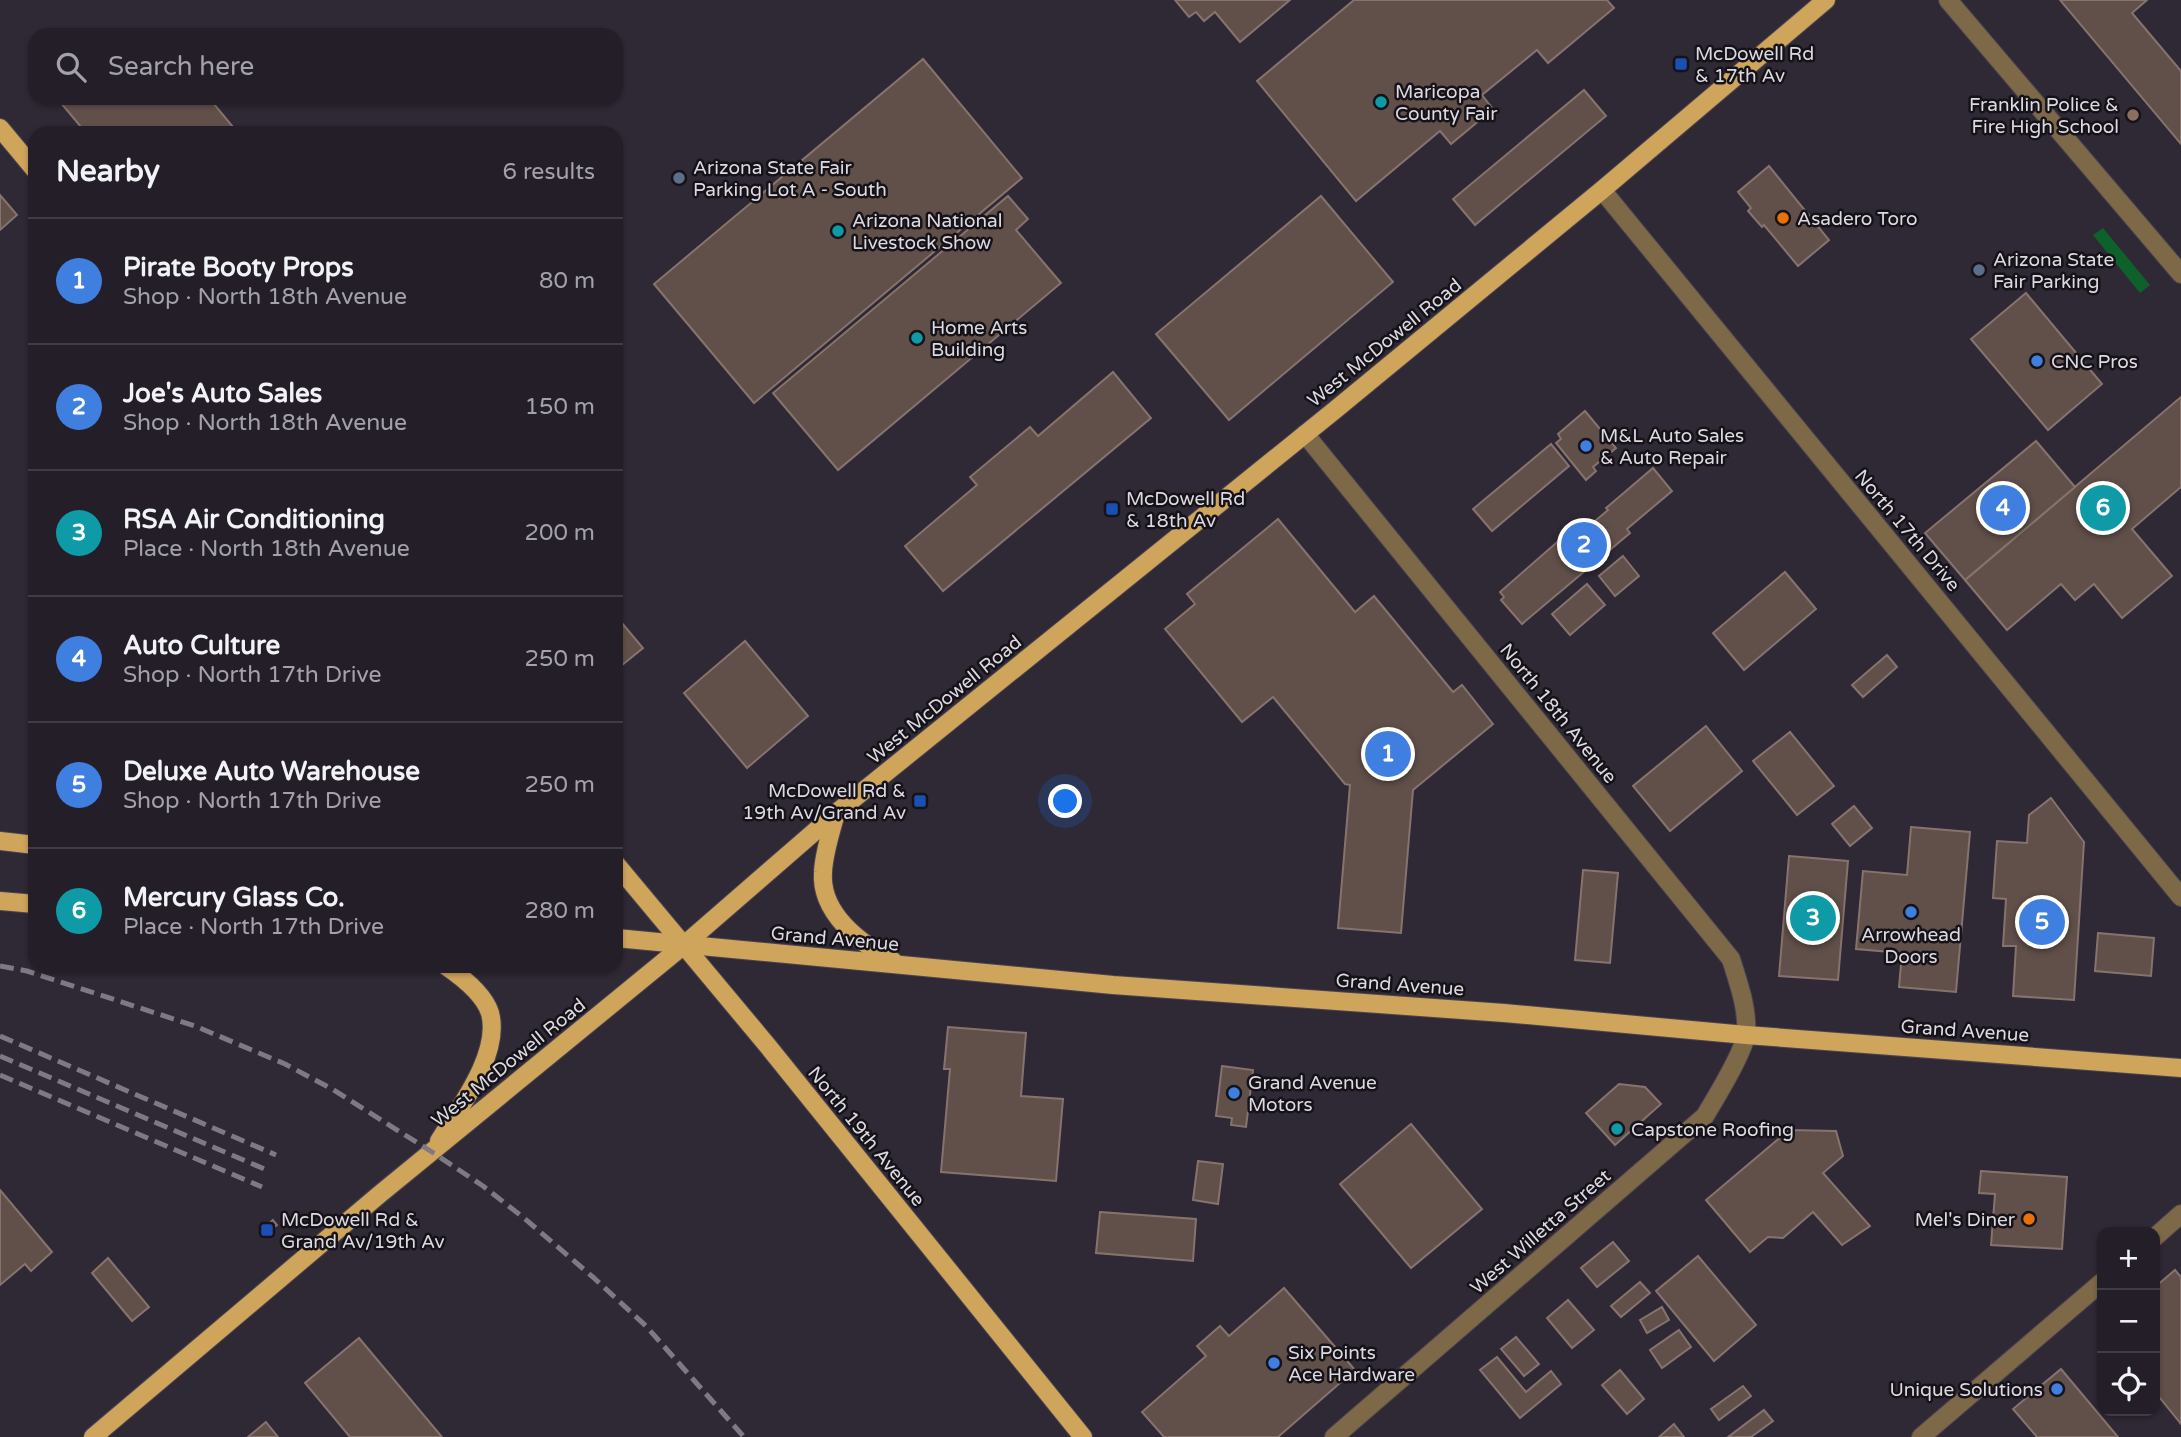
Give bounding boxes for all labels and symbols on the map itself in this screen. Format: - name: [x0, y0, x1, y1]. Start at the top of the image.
- place label: McDowell Rd & 17th Av: [1695, 43, 1814, 87]
- marker: McDowell Rd & 17th Av: [1673, 56, 1689, 72]
- place label: Maricopa County Fair: [1395, 81, 1498, 125]
- marker: Maricopa County Fair: [1373, 94, 1389, 110]
- place label: Franklin Police & Fire High School: [1969, 94, 2119, 138]
- marker: Franklin Police & Fire High School: [2125, 107, 2141, 123]
- place label: Arizona State Fair Parking Lot A - South: [693, 157, 887, 201]
- marker: Arizona State Fair Parking Lot A - South: [671, 170, 687, 186]
- place label: Asadero Toro: [1797, 208, 1918, 230]
- place label: Arizona National Livestock Show: [852, 210, 1003, 254]
- marker: Asadero Toro: [1775, 210, 1791, 226]
- marker: Arizona National Livestock Show: [830, 223, 846, 239]
- place label: Arizona State Fair Parking: [1993, 249, 2114, 293]
- marker: Arizona State Fair Parking: [1971, 262, 1987, 278]
- street label: West McDowell Road: [1303, 274, 1466, 412]
- place label: Home Arts Building: [931, 317, 1027, 361]
- marker: Home Arts Building: [909, 330, 925, 346]
- place label: CNC Pros: [2051, 351, 2138, 373]
- marker: CNC Pros: [2029, 353, 2045, 369]
- place label: M&L Auto Sales & Auto Repair: [1600, 425, 1744, 469]
- marker: M&L Auto Sales & Auto Repair: [1578, 438, 1594, 454]
- street label: North 17th Drive: [1850, 465, 1965, 596]
- pin: 4: [1980, 482, 2026, 534]
- pin: 6: [2080, 482, 2126, 534]
- place label: McDowell Rd & 18th Av: [1126, 488, 1245, 532]
- marker: McDowell Rd & 18th Av: [1104, 501, 1120, 517]
- pin: 2: [1561, 519, 1607, 571]
- street label: West McDowell Road: [863, 631, 1026, 769]
- street label: North 18th Avenue: [1495, 639, 1621, 788]
- pin: 1: [1365, 728, 1411, 780]
- place label: McDowell Rd & 19th Av/Grand Av: [742, 780, 906, 824]
- your location: [1048, 784, 1082, 818]
- marker: McDowell Rd & 19th Av/Grand Av: [912, 793, 928, 809]
- pin: 3: [1790, 892, 1836, 944]
- pin: 5: [2019, 896, 2065, 948]
- marker: Arrowhead Doors: [1903, 904, 1919, 920]
- street label: Grand Avenue: [770, 922, 900, 956]
- place label: Arrowhead Doors: [1861, 924, 1961, 968]
- street label: Grand Avenue: [1335, 970, 1465, 1000]
- street label: West McDowell Road: [427, 994, 590, 1132]
- street label: Grand Avenue: [1900, 1016, 2030, 1046]
- street label: North 19th Avenue: [803, 1062, 929, 1211]
- place label: Grand Avenue Motors: [1248, 1072, 1377, 1116]
- marker: Grand Avenue Motors: [1226, 1085, 1242, 1101]
- place label: Capstone Roofing: [1631, 1119, 1794, 1141]
- marker: Capstone Roofing: [1609, 1121, 1625, 1137]
- street label: West Willetta Street: [1466, 1165, 1615, 1299]
- place label: McDowell Rd & Grand Av/19th Av: [281, 1209, 445, 1253]
- place label: Mel's Diner: [1915, 1209, 2016, 1231]
- marker: Mel's Diner: [2021, 1211, 2037, 1227]
- marker: McDowell Rd & Grand Av/19th Av: [259, 1222, 275, 1238]
- place label: Six Points Ace Hardware: [1288, 1342, 1415, 1386]
- marker: Six Points Ace Hardware: [1266, 1355, 1282, 1371]
- place label: Unique Solutions: [1890, 1379, 2043, 1401]
- marker: Unique Solutions: [2049, 1381, 2065, 1397]

